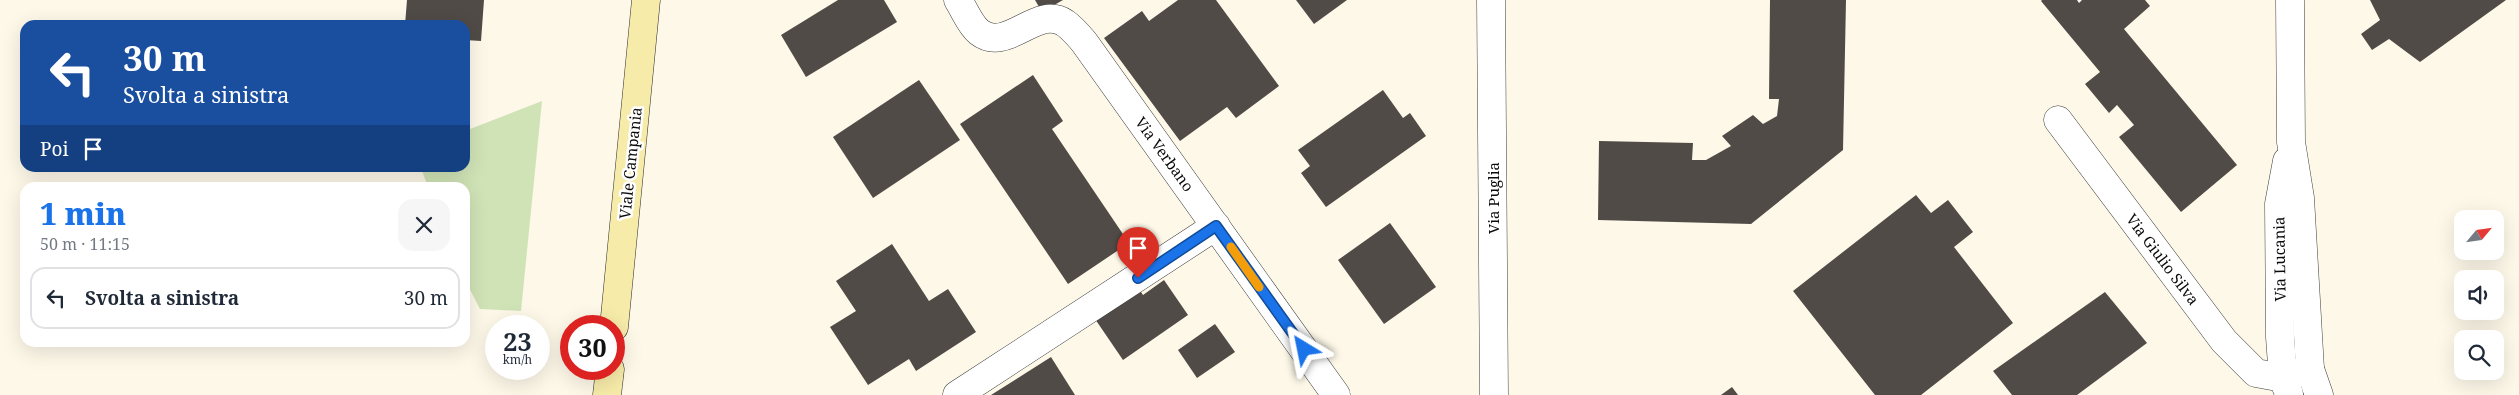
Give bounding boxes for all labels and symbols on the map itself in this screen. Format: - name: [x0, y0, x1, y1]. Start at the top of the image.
- street label: Viale Campania: [614, 106, 646, 220]
- street label: Via Verbano: [1131, 113, 1199, 195]
- street label: Via Puglia: [1483, 162, 1503, 234]
- street label: Via Giulio Silva: [2122, 209, 2204, 309]
- north arrow: [2454, 210, 2504, 260]
- street label: Via Lucania: [2268, 216, 2290, 302]
- pin: [1117, 227, 1159, 278]
- speed limit sign: 30: [560, 315, 625, 380]
- position arrow: [1277, 322, 1329, 374]

